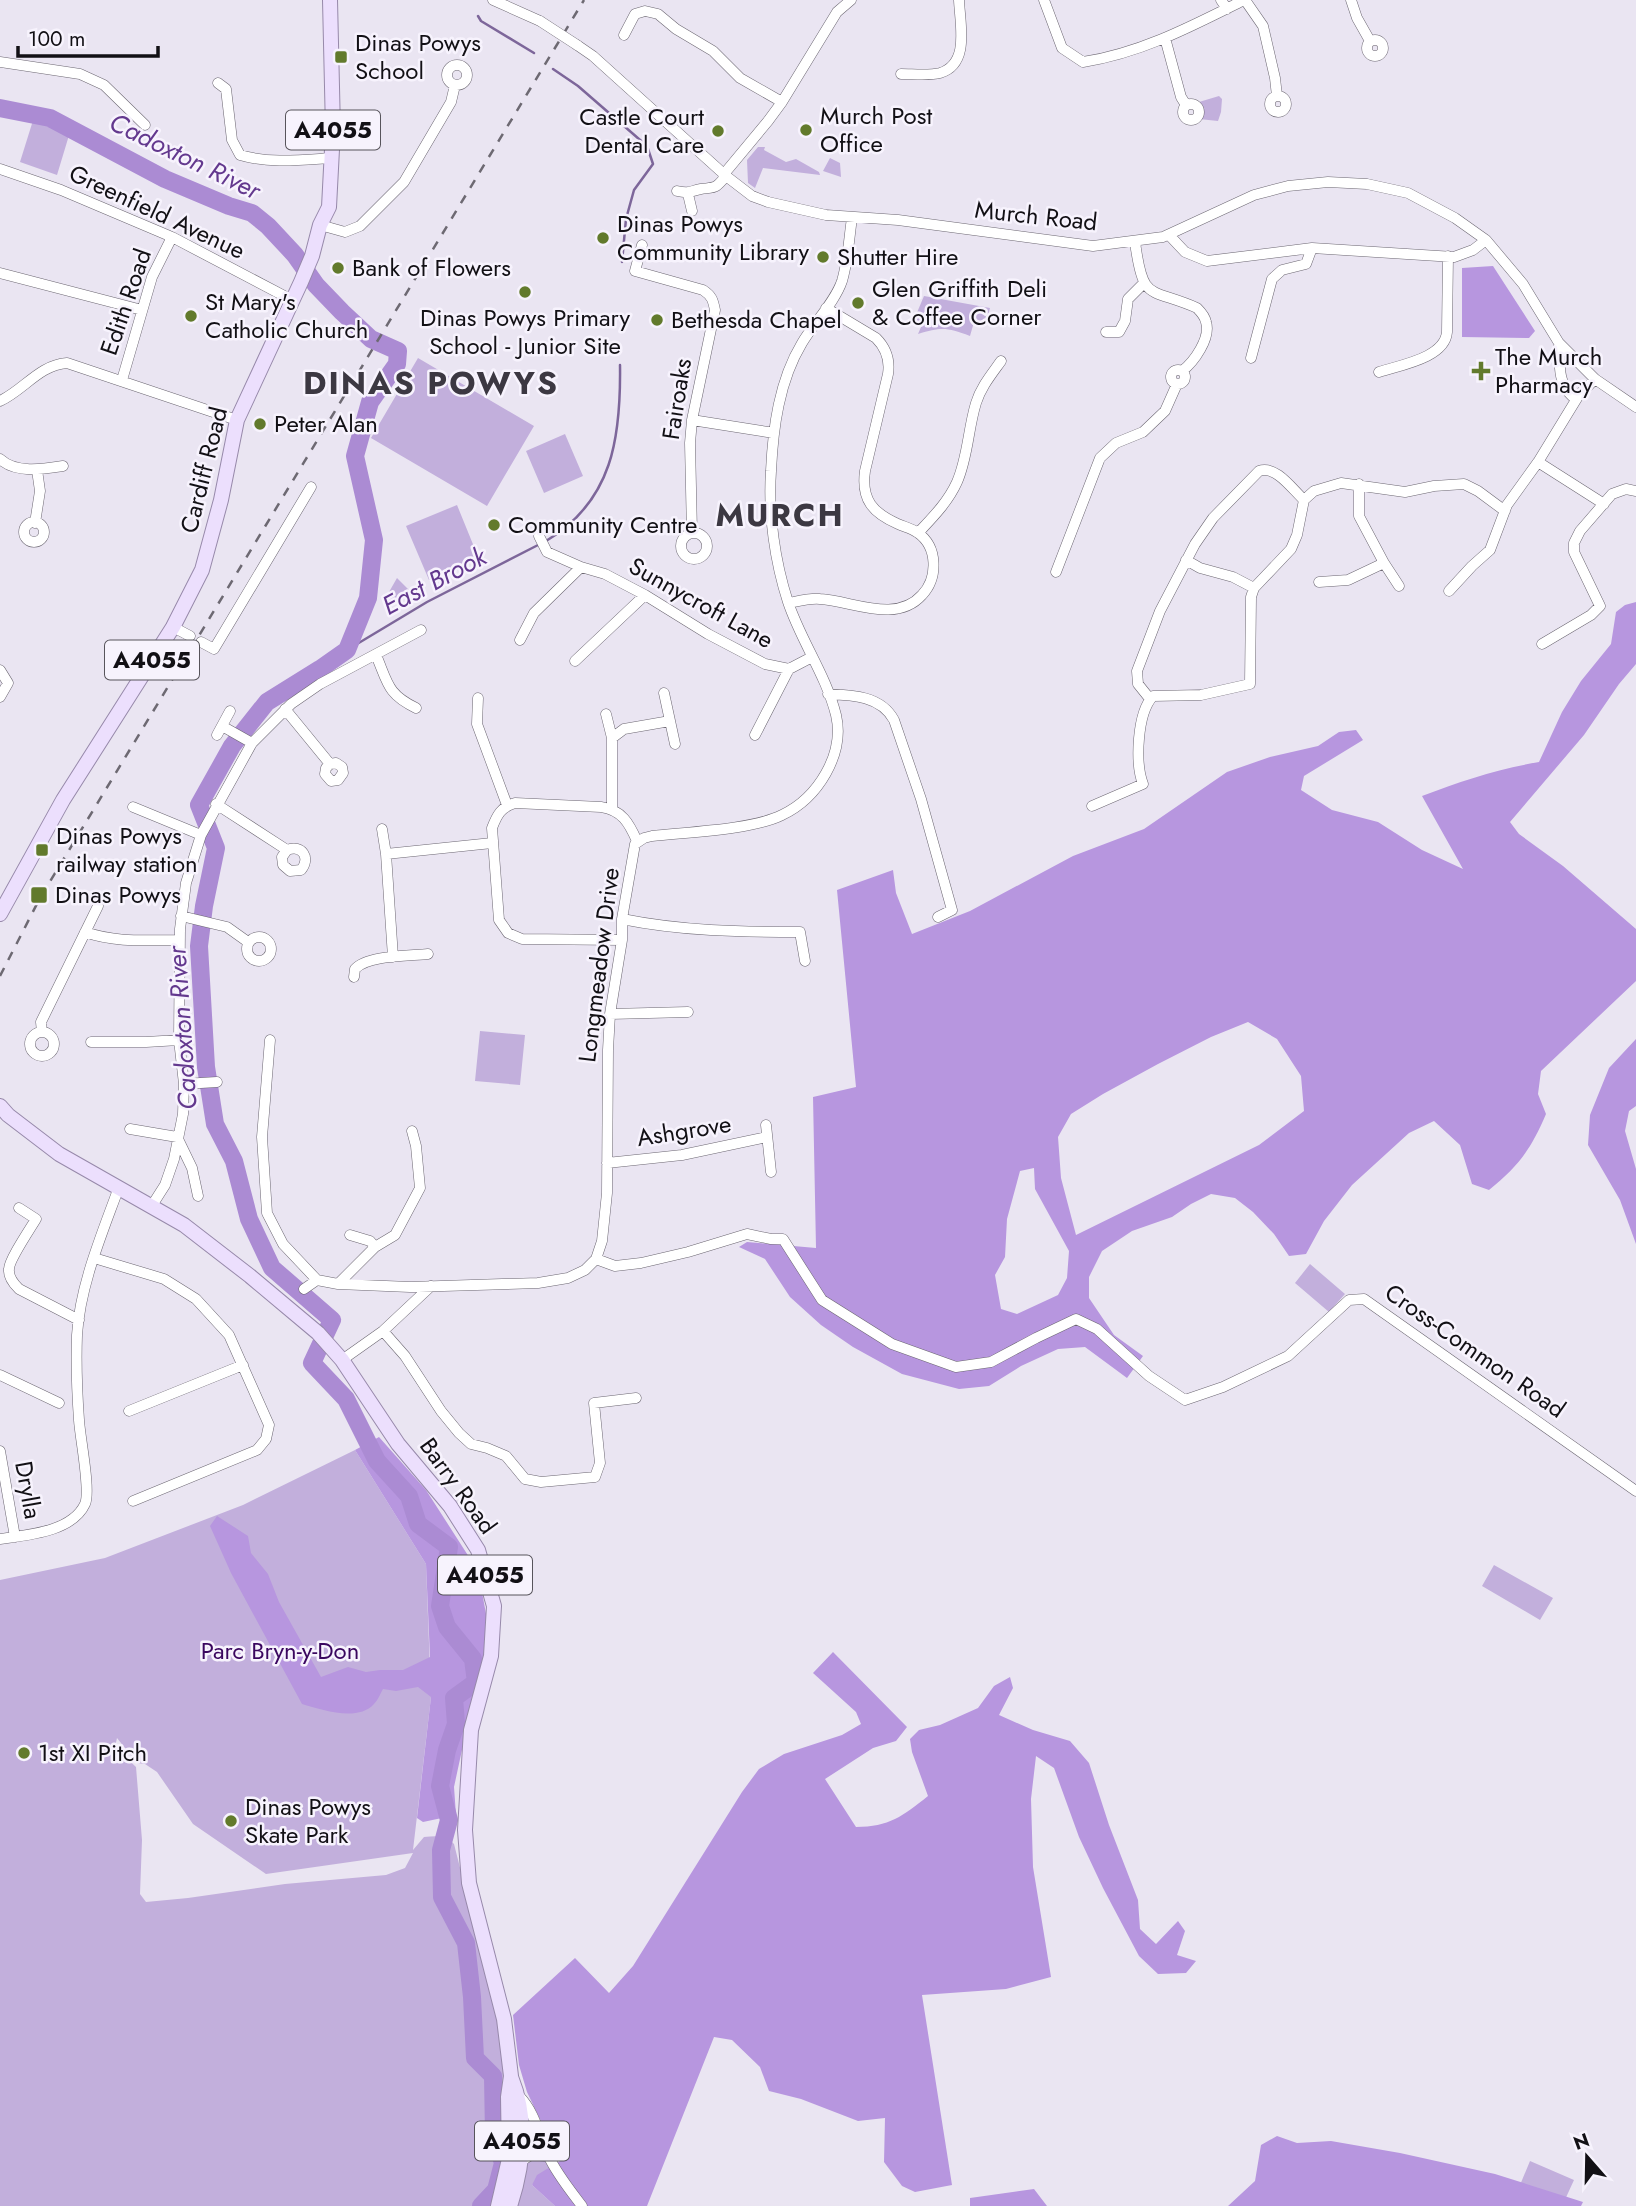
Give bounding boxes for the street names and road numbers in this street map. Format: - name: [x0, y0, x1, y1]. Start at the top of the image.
- road number: A4055: [286, 111, 380, 150]
- street label: Greenfield Avenue: [64, 155, 251, 268]
- street label: Murch Road: [973, 192, 1099, 239]
- street label: Edith Road: [91, 244, 160, 360]
- street label: Fairoaks: [653, 356, 700, 442]
- street label: Cardiff Road: [171, 403, 236, 537]
- street label: Sunnycroft Lane: [623, 548, 780, 657]
- road number: A4055: [105, 640, 199, 680]
- street label: Longmeadow Drive: [569, 865, 628, 1064]
- street label: Ashgrove: [634, 1106, 734, 1155]
- street label: Cross-Common Road: [1378, 1275, 1573, 1426]
- street label: Barry Road: [411, 1430, 505, 1541]
- street label: Drylla: [6, 1458, 51, 1522]
- road number: A4055: [438, 1556, 532, 1594]
- road number: A4055: [475, 2122, 569, 2160]

